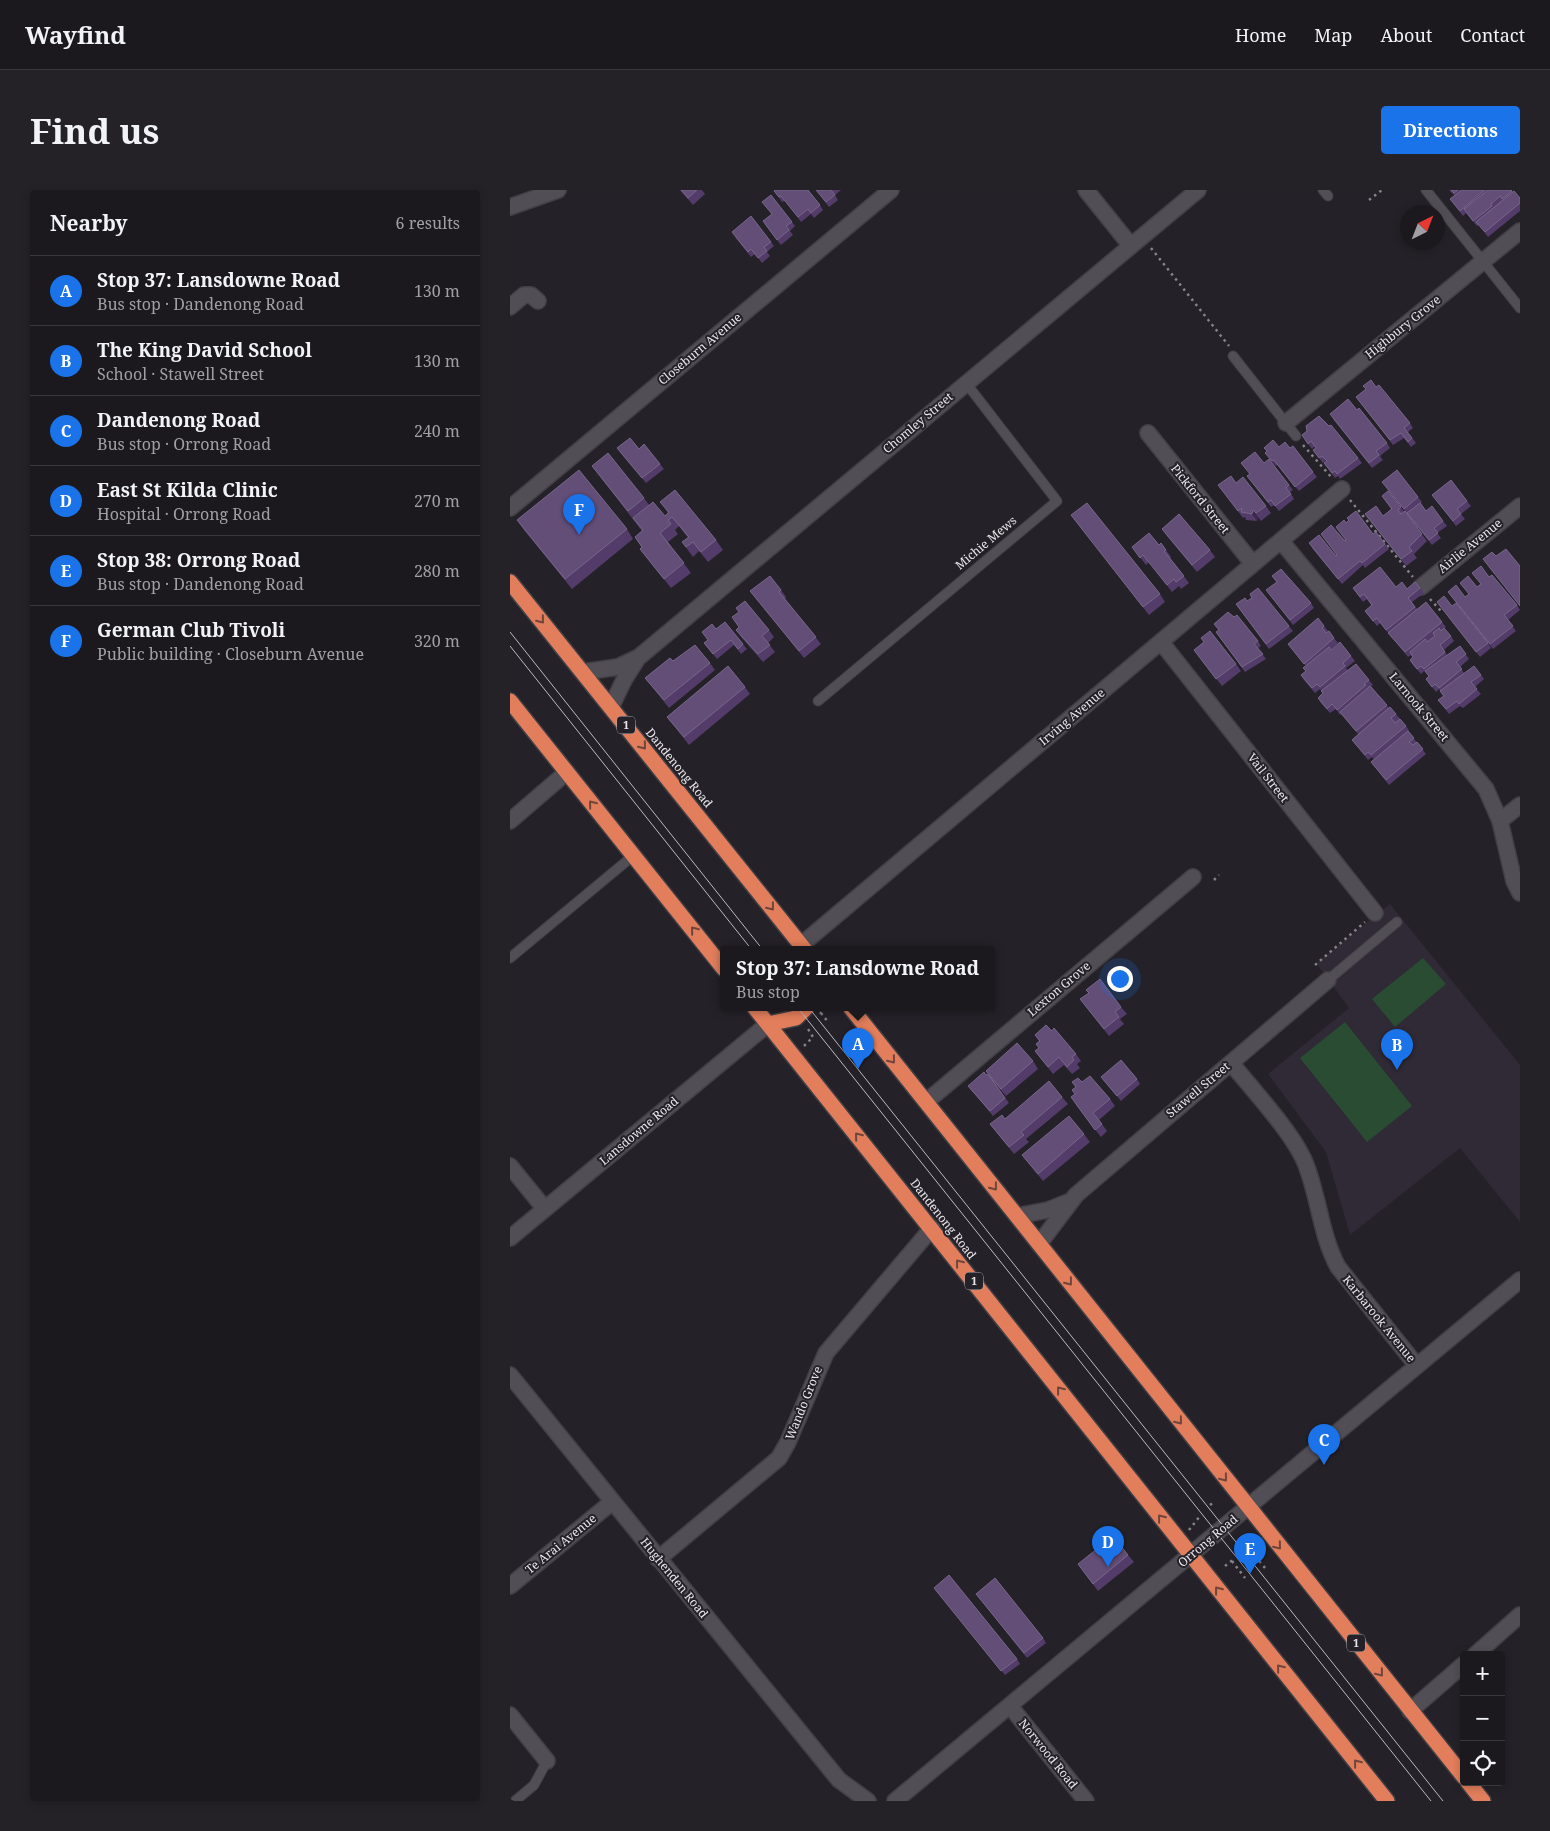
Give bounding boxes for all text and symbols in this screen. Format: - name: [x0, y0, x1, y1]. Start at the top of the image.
- text: Wayfind: [25, 18, 126, 51]
- text: Home: [1235, 23, 1286, 47]
- text: Map: [1314, 23, 1352, 47]
- text: About: [1380, 23, 1432, 47]
- text: Contact: [1460, 23, 1525, 47]
- button: Directions: [1381, 106, 1520, 154]
- text: Find us: [30, 107, 159, 154]
- north arrow: [1400, 205, 1445, 250]
- text: Nearby: [50, 209, 128, 237]
- text: 6 results: [396, 212, 460, 234]
- text: Stop 37: Lansdowne Road: [97, 267, 340, 293]
- text: A: [60, 280, 72, 302]
- text: 130 m: [414, 280, 460, 302]
- street label: Highbury Grove: [1361, 291, 1444, 362]
- text: Bus stop · Dandenong Road: [97, 293, 304, 315]
- street label: Closeburn Avenue: [654, 309, 745, 389]
- text: The King David School: [97, 337, 312, 363]
- text: B: [61, 350, 71, 372]
- text: 130 m: [414, 350, 460, 372]
- text: School · Stawell Street: [97, 363, 264, 385]
- street label: Chomley Street: [879, 388, 956, 457]
- text: Dandenong Road: [97, 407, 260, 433]
- text: C: [61, 420, 71, 442]
- text: 240 m: [414, 420, 460, 442]
- text: Bus stop · Orrong Road: [97, 433, 271, 455]
- street label: Pickford Street: [1167, 460, 1234, 537]
- text: East St Kilda Clinic: [97, 477, 278, 503]
- text: D: [60, 490, 72, 512]
- text: 270 m: [414, 490, 460, 512]
- pin: F: [563, 494, 595, 535]
- text: Hospital · Orrong Road: [97, 503, 271, 525]
- street label: Michie Mews: [951, 512, 1020, 573]
- street label: Airlie Avenue: [1434, 514, 1505, 577]
- text: Stop 38: Orrong Road: [97, 547, 300, 573]
- text: E: [61, 560, 71, 582]
- text: 280 m: [414, 560, 460, 582]
- text: Bus stop · Dandenong Road: [97, 573, 304, 595]
- one-way arrow: [535, 614, 544, 623]
- text: German Club Tivoli: [97, 617, 285, 643]
- text: F: [61, 630, 71, 652]
- text: 320 m: [414, 630, 460, 652]
- text: Public building · Closeburn Avenue: [97, 643, 364, 665]
- street label: Larnook Street: [1386, 669, 1453, 745]
- street label: Irving Avenue: [1035, 684, 1108, 749]
- road number: 1: [617, 716, 635, 734]
- street label: Dandenong Road: [642, 724, 717, 812]
- one-way arrow: [637, 740, 645, 749]
- street label: Vail Street: [1244, 749, 1293, 806]
- one-way arrow: [589, 800, 598, 809]
- one-way arrow: [766, 901, 774, 910]
- one-way arrow: [690, 927, 699, 936]
- popup: [720, 946, 995, 1011]
- text: Stop 37: Lansdowne Road: [736, 955, 979, 981]
- street label: Lexton Grove: [1024, 957, 1094, 1020]
- your location: [1107, 966, 1133, 992]
- text: Bus stop: [736, 981, 800, 1003]
- pin: A: [842, 1028, 874, 1069]
- pin: B: [1381, 1029, 1413, 1070]
- one-way arrow: [887, 1054, 895, 1063]
- street label: Stawell Street: [1162, 1058, 1233, 1121]
- street label: Lansdowne Road: [596, 1092, 682, 1169]
- one-way arrow: [855, 1133, 863, 1142]
- street label: Dandenong Road: [907, 1175, 981, 1263]
- one-way arrow: [988, 1181, 996, 1190]
- one-way arrow: [956, 1260, 964, 1269]
- road number: 1: [965, 1272, 983, 1290]
- street label: Karbarook Avenue: [1339, 1272, 1420, 1366]
- one-way arrow: [1063, 1276, 1072, 1286]
- street label: Wando Grove: [781, 1363, 826, 1442]
- one-way arrow: [1057, 1387, 1065, 1396]
- one-way arrow: [1173, 1415, 1181, 1424]
- pin: C: [1308, 1424, 1340, 1465]
- one-way arrow: [1218, 1472, 1226, 1481]
- street label: Te Arai Avenue: [522, 1510, 600, 1578]
- street label: Orrong Road: [1174, 1510, 1242, 1571]
- one-way arrow: [1158, 1515, 1166, 1524]
- pin: D: [1092, 1526, 1124, 1567]
- pin: E: [1234, 1533, 1266, 1574]
- street label: Hughenden Road: [637, 1534, 713, 1622]
- one-way arrow: [1273, 1541, 1282, 1550]
- one-way arrow: [1215, 1587, 1223, 1596]
- road number: 1: [1347, 1635, 1365, 1652]
- map controls: [1460, 1651, 1505, 1786]
- button: +: [1460, 1651, 1505, 1696]
- one-way arrow: [1278, 1665, 1286, 1674]
- one-way arrow: [1374, 1667, 1383, 1677]
- button: −: [1460, 1696, 1505, 1741]
- street label: Norwood Road: [1015, 1715, 1082, 1793]
- button: locate: [1460, 1741, 1505, 1786]
- one-way arrow: [1354, 1760, 1362, 1769]

